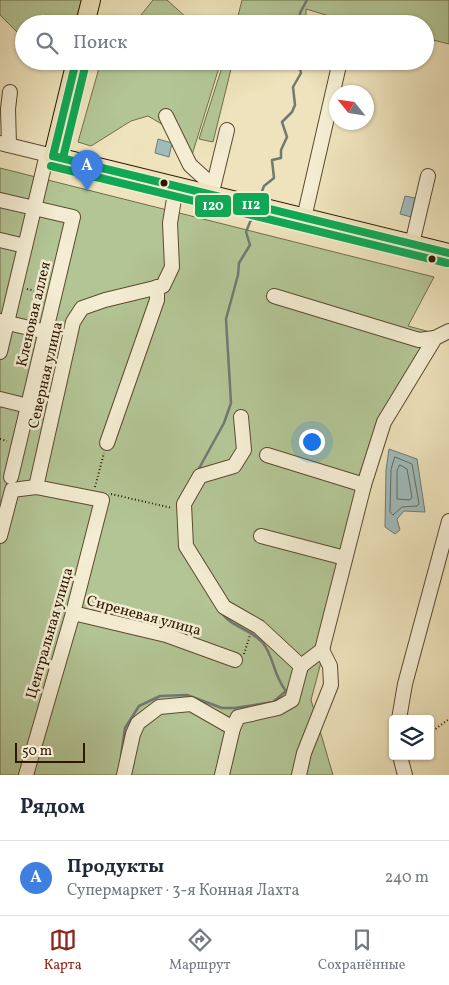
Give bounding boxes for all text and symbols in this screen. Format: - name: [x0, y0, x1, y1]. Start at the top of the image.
- search box: [15, 15, 434, 70]
- icon: search: [33, 29, 61, 57]
- text: Поиск: [73, 30, 127, 56]
- north arrow: [329, 85, 374, 130]
- pin: A: [71, 150, 103, 191]
- unlabelled marker: [159, 178, 169, 188]
- line badge: 112: [232, 192, 270, 216]
- line badge: 120: [194, 194, 232, 218]
- text: 112: [242, 196, 260, 215]
- text: 120: [202, 197, 224, 216]
- unlabelled marker: [427, 254, 437, 264]
- street label: Кленовая аллея: [12, 260, 57, 369]
- street label: Северная улица: [24, 320, 69, 431]
- your location: [299, 429, 325, 455]
- street label: Центральная улица: [22, 565, 79, 702]
- street label: Сиреневая улица: [84, 591, 203, 642]
- map controls: [389, 715, 434, 760]
- button: layers: [389, 715, 434, 760]
- scale bar: [15, 740, 85, 763]
- text: 50 m: [22, 742, 52, 761]
- text: Рядом: [20, 793, 85, 822]
- text: Продукты: [67, 854, 164, 880]
- text: A: [30, 867, 42, 889]
- text: 240 m: [385, 867, 429, 889]
- text: Супермаркет · 3-я Конная Лахта: [67, 880, 299, 902]
- tab: Карта: [44, 926, 82, 975]
- tab: Маршрут: [169, 926, 231, 975]
- tab: Сохранённые: [318, 926, 405, 975]

